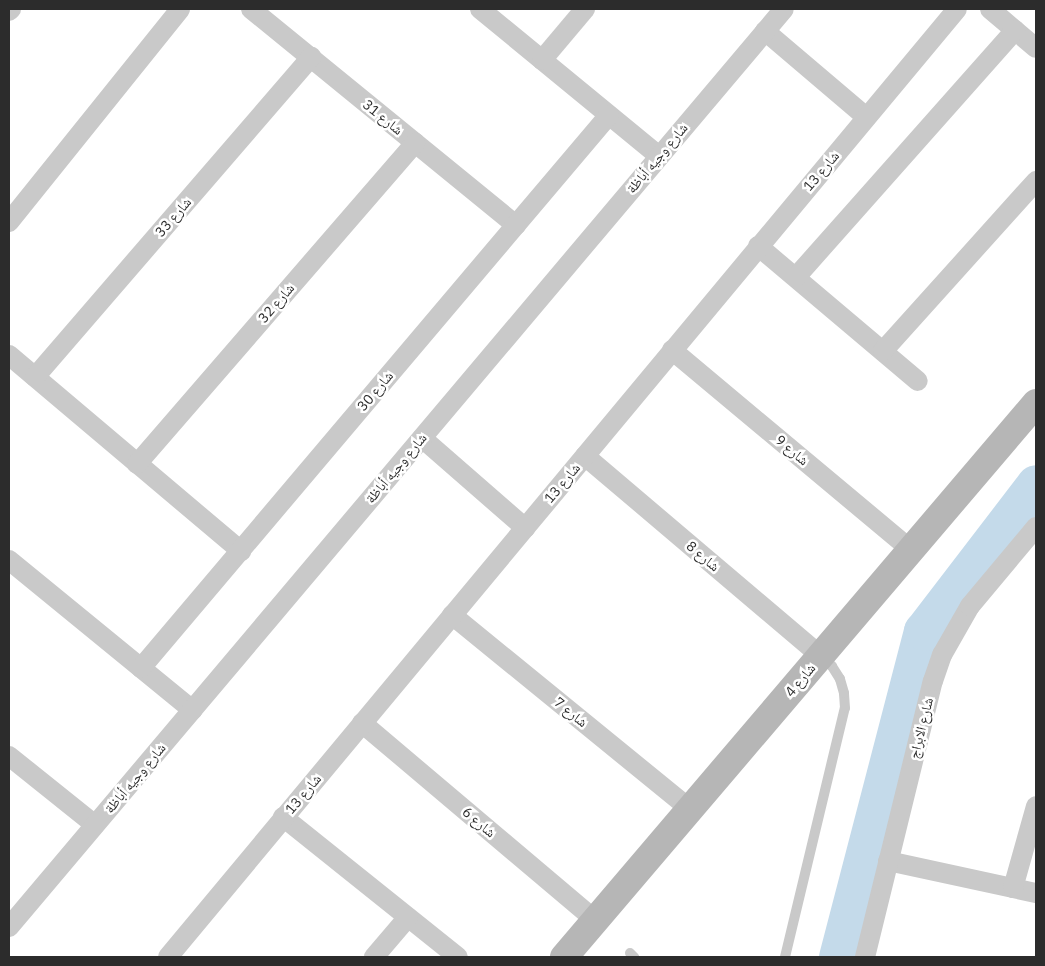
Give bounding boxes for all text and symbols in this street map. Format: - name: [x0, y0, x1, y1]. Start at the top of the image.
- street label: شارع 31: [360, 96, 406, 138]
- street label: شارع وجيه أباظة: [623, 120, 691, 196]
- street label: شارع 13: [800, 148, 842, 194]
- street label: شارع 33: [151, 194, 195, 240]
- street label: شارع 32: [254, 280, 298, 326]
- street label: شارع 30: [354, 368, 396, 414]
- street label: شارع وجيه أباظة: [362, 430, 430, 506]
- street label: شارع 9: [772, 431, 812, 469]
- street label: شارع 13: [541, 460, 583, 506]
- street label: شارع 8: [683, 537, 723, 575]
- street label: شارع 4: [781, 660, 819, 700]
- street label: شارع 7: [551, 693, 591, 731]
- street label: شارع الابراج: [905, 696, 937, 760]
- street label: شارع وجيه أباظة: [101, 740, 169, 816]
- street label: شارع 13: [282, 771, 324, 817]
- street label: شارع 6: [459, 803, 499, 841]

